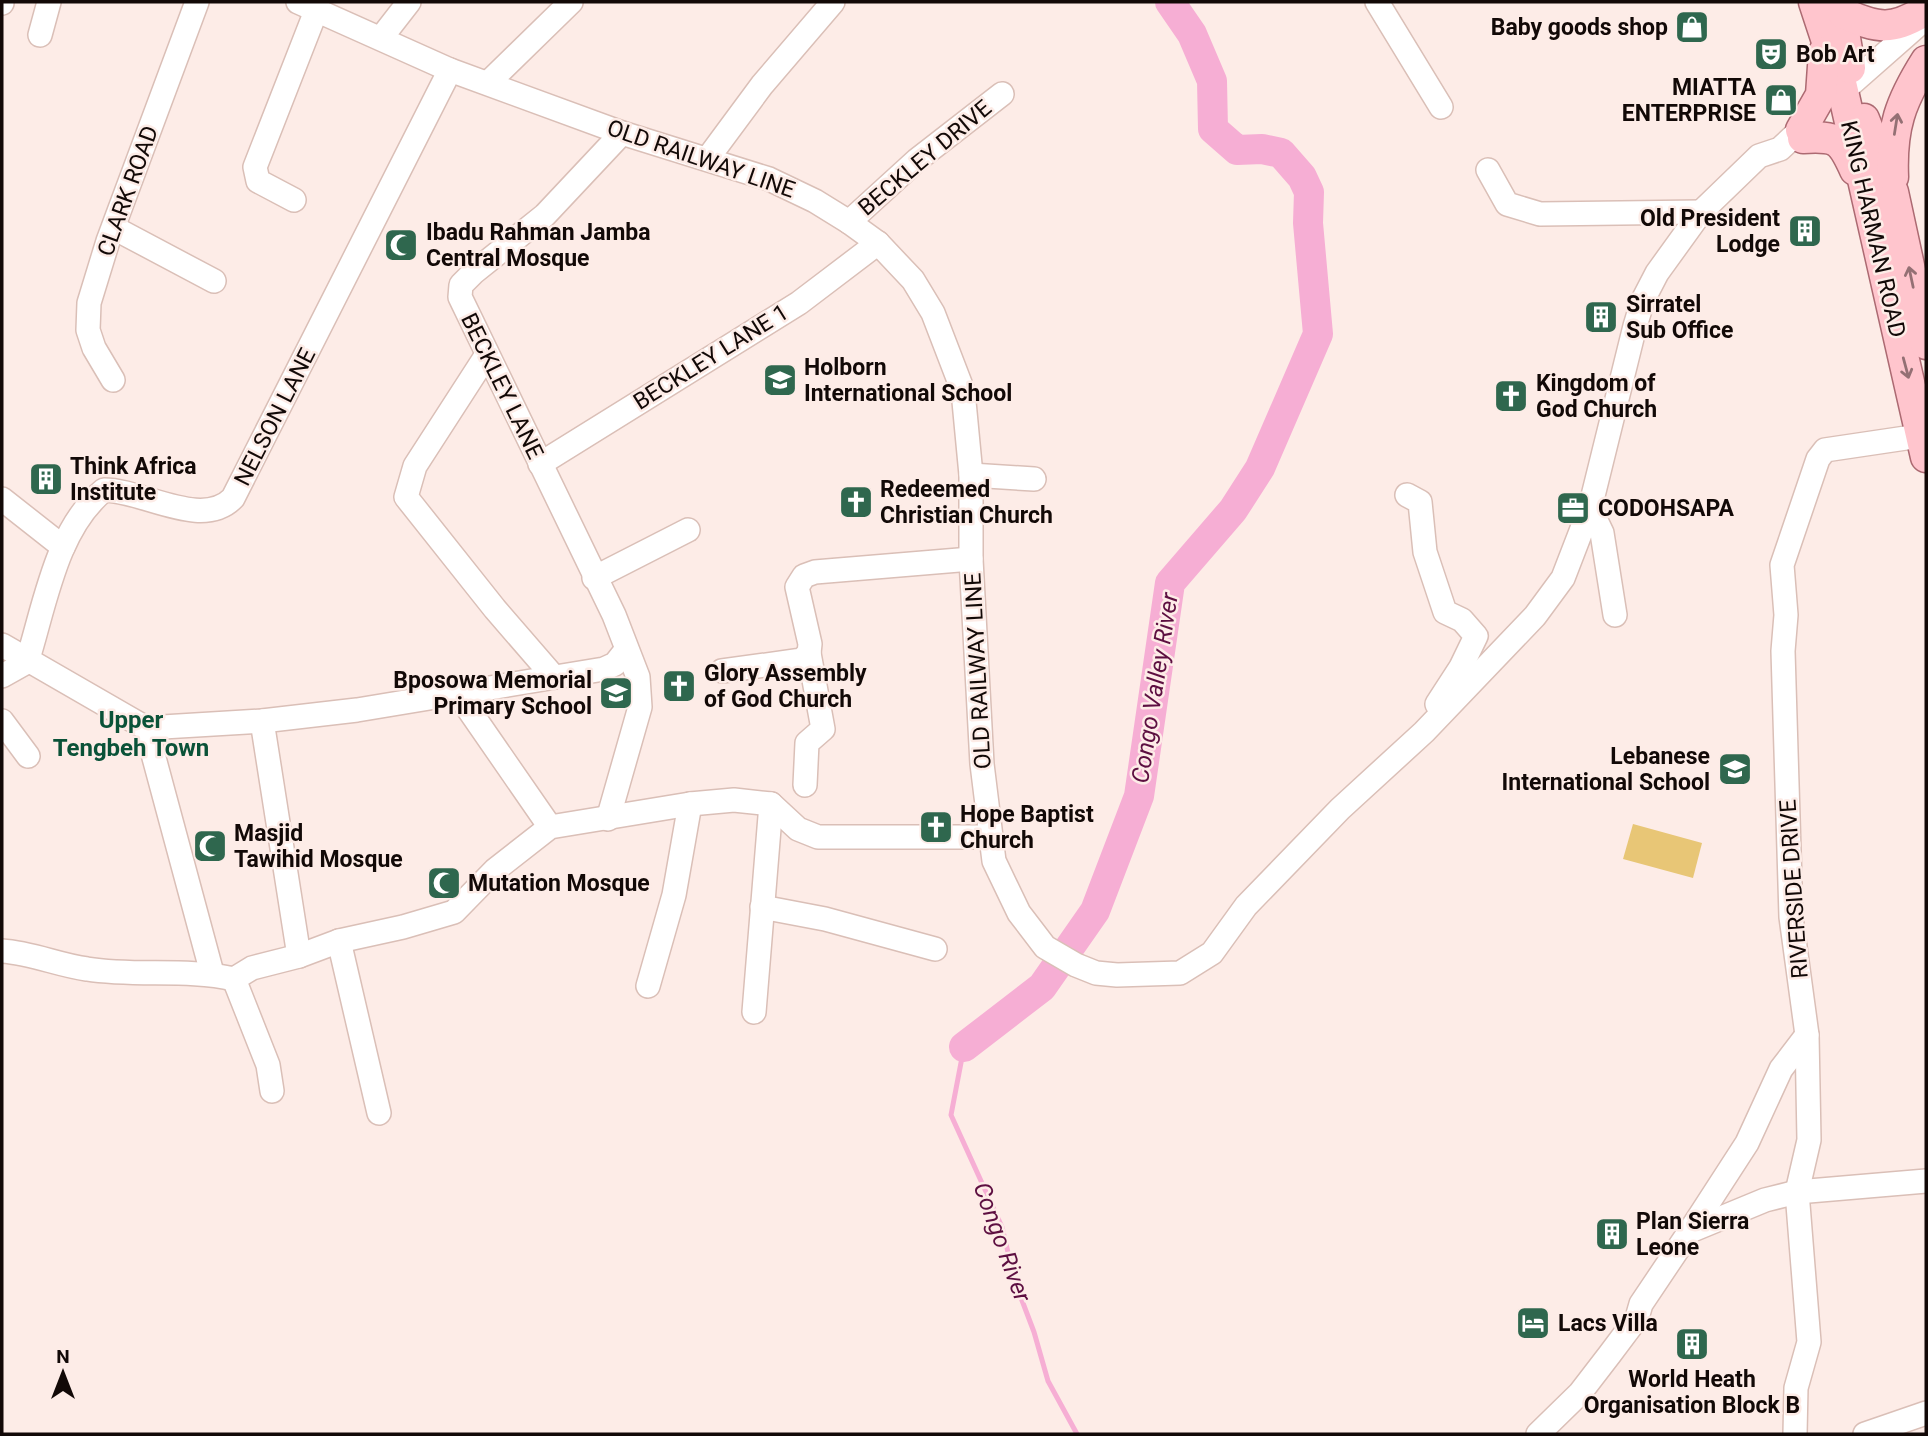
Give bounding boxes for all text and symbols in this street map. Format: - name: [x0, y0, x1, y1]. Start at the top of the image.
- shop icon: Baby goods shop: [1673, 8, 1711, 46]
- place label: Baby goods shop: [1491, 14, 1668, 41]
- theatre icon: Bob Art: [1752, 35, 1790, 73]
- place label: Bob Art: [1796, 41, 1875, 68]
- place label: MIATTA ENTERPRISE: [1622, 74, 1757, 127]
- shop icon: MIATTA ENTERPRISE: [1762, 81, 1800, 119]
- street label: BECKLEY DRIVE: [853, 95, 997, 221]
- one-way arrow: [1890, 113, 1903, 136]
- street label: OLD RAILWAY LINE: [604, 114, 798, 204]
- street label: KING HARMAN ROAD: [1835, 118, 1911, 340]
- street label: CLARK ROAD: [92, 122, 164, 260]
- place label: Old President Lodge: [1640, 205, 1780, 258]
- building icon: Old President Lodge: [1786, 212, 1824, 250]
- place label: Ibadu Rahman Jamba Central Mosque: [426, 219, 651, 272]
- mosque icon: Ibadu Rahman Jamba Central Mosque: [382, 226, 420, 264]
- one-way arrow: [1904, 266, 1918, 289]
- place label: Sirratel Sub Office: [1626, 291, 1733, 344]
- building icon: Sirratel Sub Office: [1582, 298, 1620, 336]
- street label: BECKLEY LANE 1: [629, 299, 793, 415]
- street label: BECKLEY LANE: [455, 309, 549, 463]
- street label: NELSON LANE: [229, 344, 321, 490]
- place label: Holborn International School: [804, 354, 1012, 407]
- one-way arrow: [1900, 357, 1913, 379]
- school or university icon: Holborn International School: [761, 361, 799, 399]
- place label: Kingdom of God Church: [1536, 370, 1657, 423]
- church icon: Kingdom of God Church: [1492, 377, 1530, 415]
- place label: Think Africa Institute: [70, 453, 197, 506]
- building icon: Think Africa Institute: [27, 460, 65, 498]
- place label: Redeemed Christian Church: [880, 476, 1053, 529]
- church icon: Redeemed Christian Church: [837, 483, 875, 521]
- office icon: CODOHSAPA: [1554, 489, 1592, 527]
- place label: CODOHSAPA: [1598, 495, 1735, 522]
- street label: OLD RAILWAY LINE: [959, 572, 997, 770]
- water label: Congo Valley River: [1126, 590, 1184, 785]
- place label: Glory Assembly of God Church: [704, 660, 867, 713]
- place label: Bposowa Memorial Primary School: [393, 667, 592, 720]
- church icon: Glory Assembly of God Church: [660, 667, 698, 705]
- school or university icon: Bposowa Memorial Primary School: [597, 674, 635, 712]
- district label: Upper Tengbeh Town: [53, 706, 209, 762]
- place label: Lebanese International School: [1502, 743, 1710, 796]
- school or university icon: Lebanese International School: [1716, 750, 1754, 788]
- street label: RIVERSIDE DRIVE: [1774, 799, 1814, 979]
- place label: Hope Baptist Church: [960, 801, 1094, 854]
- church icon: Hope Baptist Church: [917, 808, 955, 846]
- place label: Masjid Tawihid Mosque: [234, 820, 403, 873]
- mosque icon: Masjid Tawihid Mosque: [191, 827, 229, 865]
- mosque icon: Mutation Mosque: [425, 864, 463, 902]
- place label: Mutation Mosque: [468, 870, 650, 897]
- water label: Congo River: [967, 1179, 1037, 1307]
- place label: Plan Sierra Leone: [1636, 1208, 1749, 1261]
- building icon: Plan Sierra Leone: [1593, 1215, 1631, 1253]
- hotel icon: Lacs Villa: [1514, 1304, 1552, 1342]
- place label: Lacs Villa: [1558, 1310, 1658, 1337]
- building icon: World Heath Organisation Block B: [1673, 1325, 1711, 1363]
- north arrow: [28, 1338, 98, 1408]
- text: N: [56, 1345, 70, 1368]
- place label: World Heath Organisation Block B: [1584, 1366, 1800, 1419]

